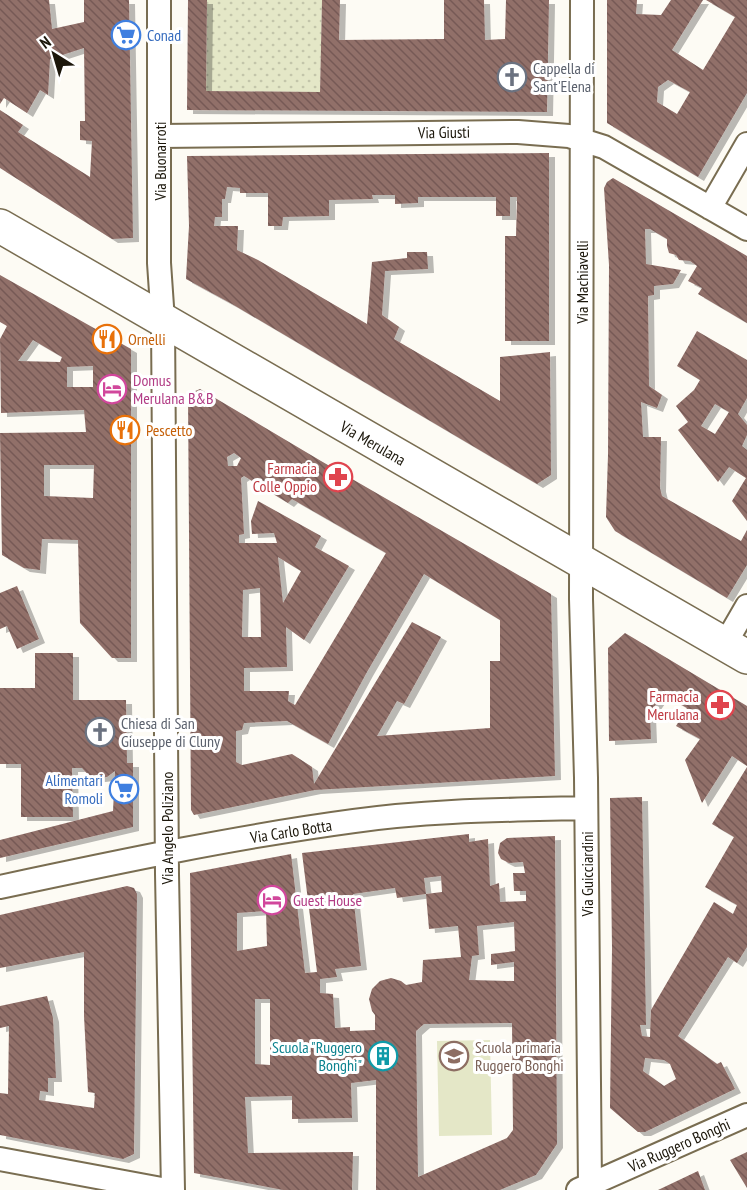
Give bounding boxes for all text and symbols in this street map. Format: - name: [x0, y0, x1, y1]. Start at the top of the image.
- supermarket icon: Conad: [110, 19, 142, 51]
- north arrow: [24, 24, 84, 84]
- place label: Conad: [147, 25, 181, 45]
- text: N: [36, 31, 54, 53]
- place label: Cappella di Sant'Elena: [533, 58, 595, 96]
- church icon: Cappella di Sant'Elena: [496, 61, 528, 93]
- street label: Via Buonarroti: [150, 121, 170, 202]
- street label: Via Giusti: [417, 122, 470, 142]
- street label: Via Machiavelli: [572, 240, 592, 325]
- restaurant icon: Ornelli: [91, 323, 123, 355]
- place label: Ornelli: [128, 329, 166, 349]
- place label: Domus Merulana B&B: [133, 370, 214, 408]
- hotel icon: Domus Merulana B&B: [96, 373, 128, 405]
- restaurant icon: Pescetto: [109, 414, 141, 446]
- street label: Via Merulana: [336, 416, 409, 470]
- place label: Pescetto: [146, 420, 192, 440]
- place label: Farmacia Colle Oppio: [253, 458, 317, 496]
- pharmacy icon: Farmacia Colle Oppio: [322, 461, 354, 493]
- place label: Farmacia Merulana: [647, 686, 699, 724]
- pharmacy icon: Farmacia Merulana: [704, 689, 736, 721]
- place label: Chiesa di San Giuseppe di Cluny: [121, 713, 220, 751]
- church icon: Chiesa di San Giuseppe di Cluny: [84, 716, 116, 748]
- place label: Alimentari Romoli: [46, 770, 103, 808]
- street label: Via Angelo Poliziano: [157, 772, 177, 885]
- supermarket icon: Alimentari Romoli: [108, 773, 140, 805]
- street label: Via Carlo Botta: [248, 815, 333, 847]
- street label: Via Guicciardini: [577, 831, 597, 918]
- hotel icon: Guest House: [256, 884, 288, 916]
- place label: Guest House: [293, 890, 362, 910]
- place label: Scuola "Ruggero Bonghi": [272, 1037, 362, 1075]
- place label: Scuola primaria Ruggero Bonghi: [475, 1037, 564, 1075]
- building icon: Scuola "Ruggero Bonghi": [367, 1040, 399, 1072]
- school or university icon: Scuola primaria Ruggero Bonghi: [438, 1040, 470, 1072]
- street label: Via Ruggero Bonghi: [624, 1114, 733, 1177]

